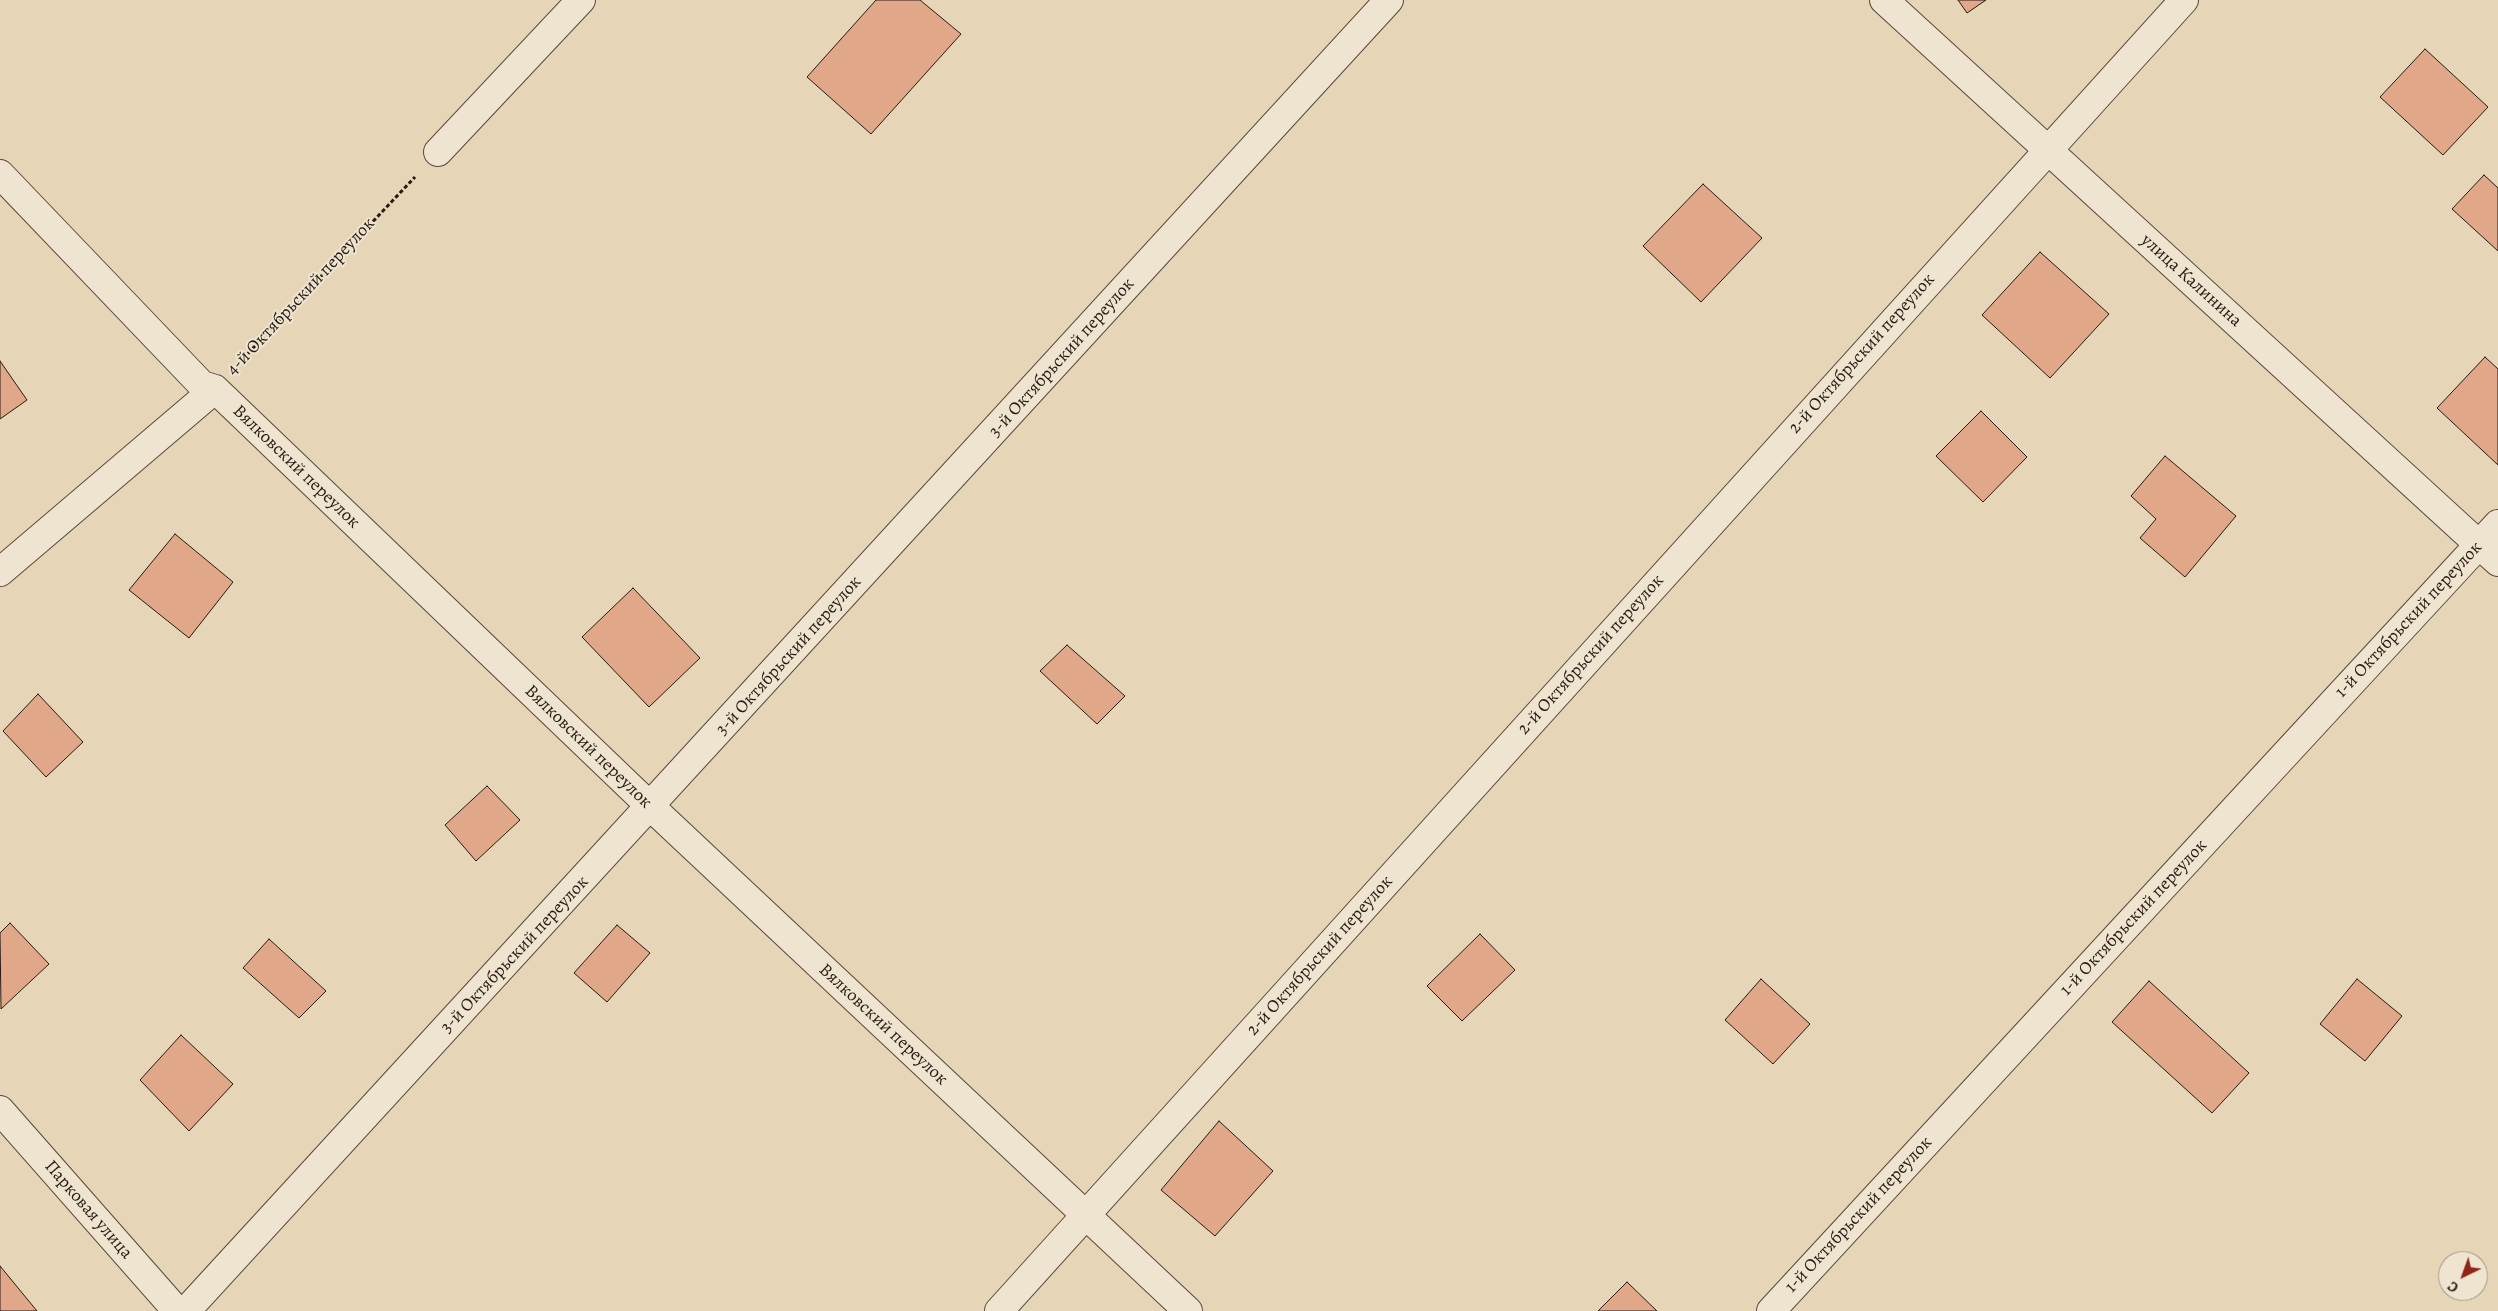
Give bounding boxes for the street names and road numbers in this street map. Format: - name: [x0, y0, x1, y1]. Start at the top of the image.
- street label: 4-й Октябрьский переулок: [222, 214, 380, 380]
- street label: улица Калинина: [2136, 230, 2246, 332]
- street label: 2-й Октябрьский переулок: [1784, 269, 1940, 439]
- street label: 3-й Октябрьский переулок: [985, 274, 1139, 442]
- street label: Вялковский переулок: [228, 401, 364, 533]
- street label: 1-й Октябрьский переулок: [2331, 537, 2487, 703]
- street label: 2-й Октябрьский переулок: [1513, 570, 1669, 740]
- street label: 3-й Октябрьский переулок: [712, 572, 866, 740]
- street label: Вялковский переулок: [520, 681, 656, 813]
- street label: 1-й Октябрьский переулок: [2056, 835, 2212, 1001]
- street label: 2-й Октябрьский переулок: [1242, 871, 1398, 1041]
- street label: 3-й Октябрьский переулок: [436, 872, 594, 1038]
- street label: Вялковский переулок: [814, 960, 952, 1090]
- street label: 1-й Октябрьский переулок: [1781, 1132, 1937, 1298]
- street label: Парковая улица: [39, 1156, 137, 1264]

